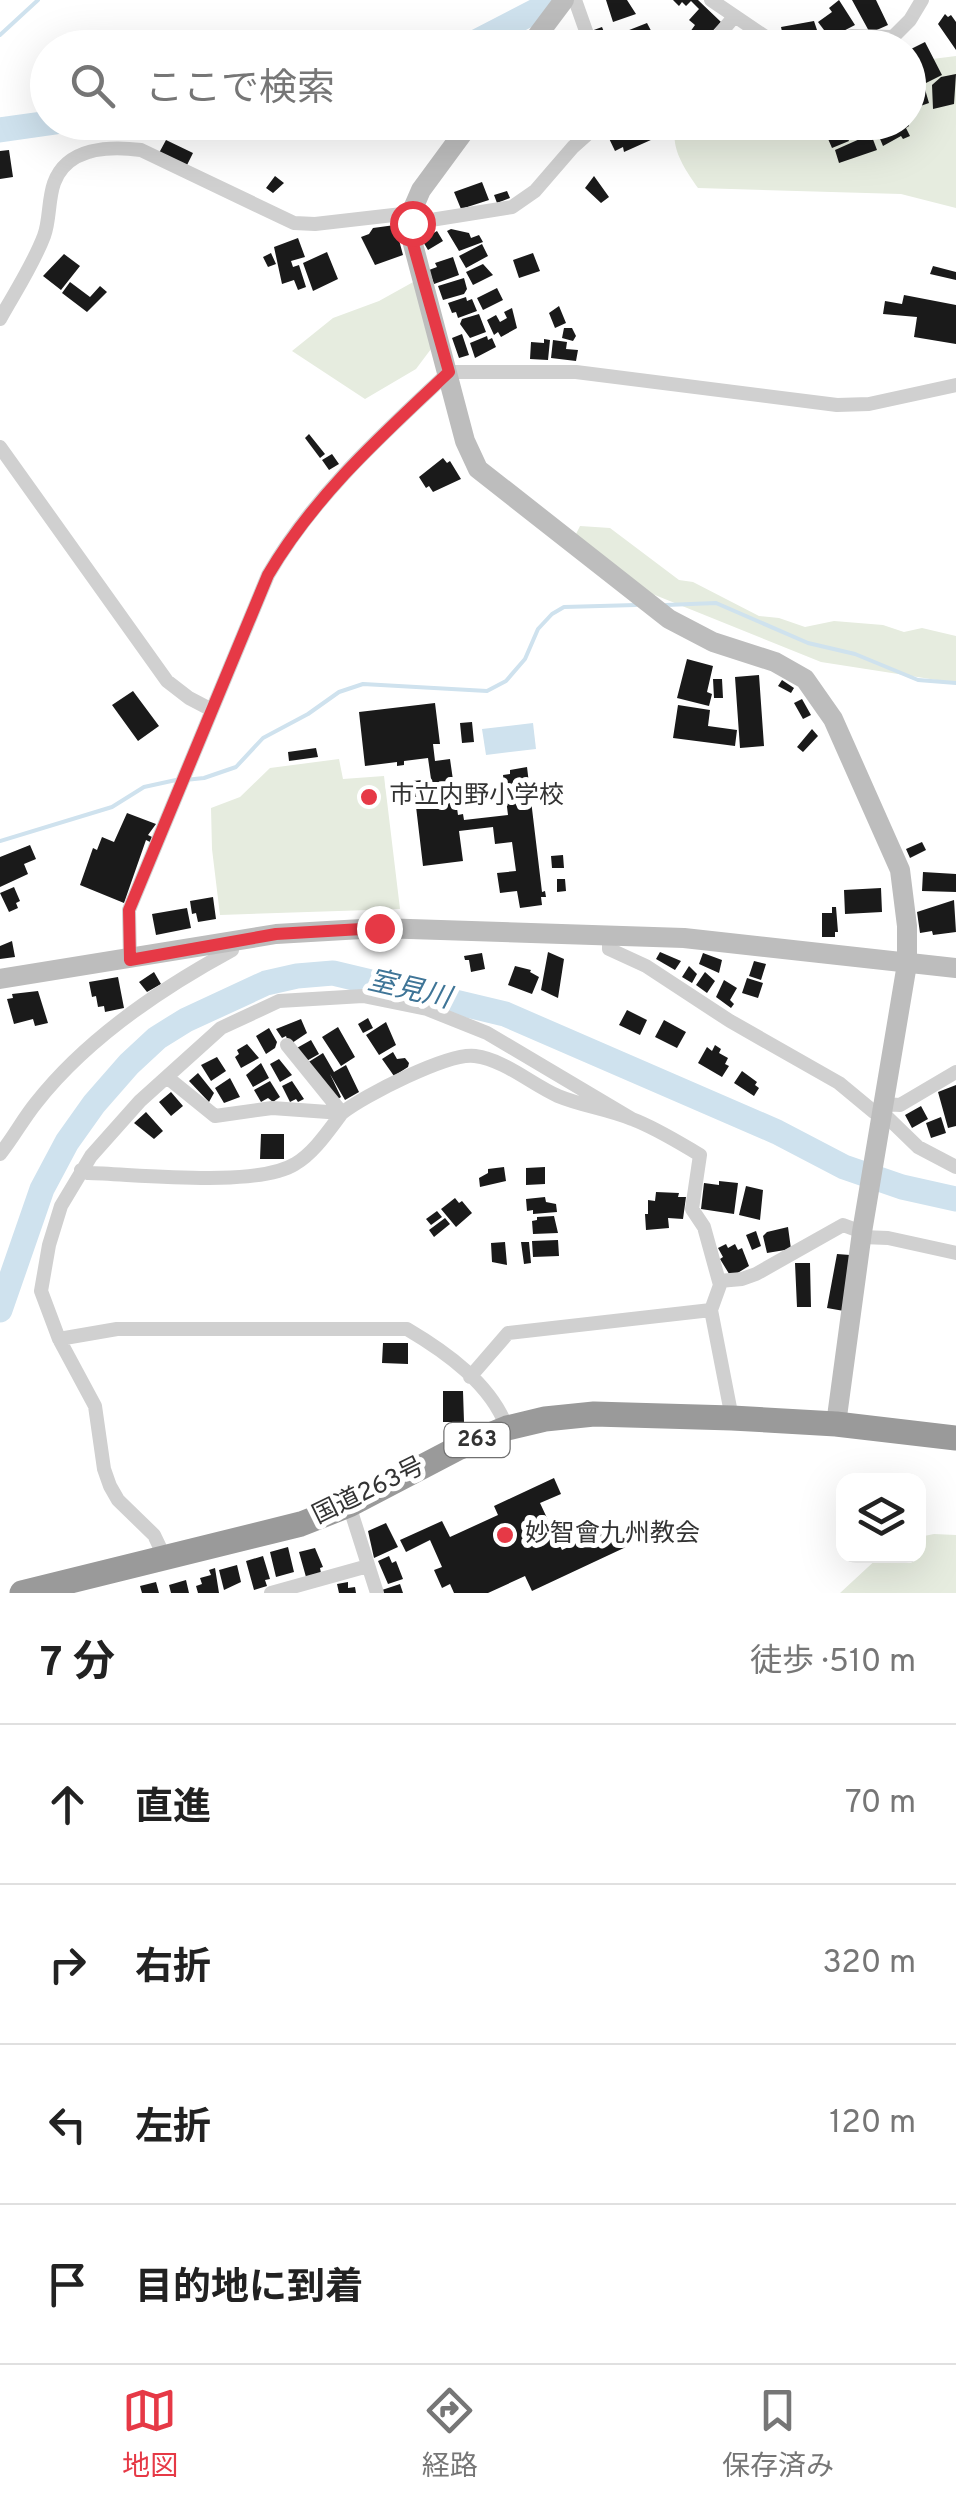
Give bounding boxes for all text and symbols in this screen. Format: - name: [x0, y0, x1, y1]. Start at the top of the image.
- search box: [30, 30, 926, 140]
- icon: search: [65, 58, 120, 113]
- text: ここで検索: [145, 66, 335, 115]
- route start: [390, 201, 436, 247]
- place label: 市立内野小学校: [389, 781, 564, 813]
- marker: 市立内野小学校: [358, 786, 380, 808]
- route end: [357, 906, 403, 952]
- water label: 室見川: [364, 964, 457, 1019]
- road number: 263: [444, 1423, 510, 1457]
- street label: 国道263号: [308, 1451, 430, 1533]
- map controls: [836, 1473, 926, 1563]
- button: layers: [836, 1473, 926, 1563]
- place label: 妙智會九州教会: [525, 1519, 700, 1551]
- marker: 妙智會九州教会: [494, 1524, 516, 1546]
- text: 7 分: [40, 1638, 115, 1691]
- text: 徒歩 · 510 m: [750, 1643, 916, 1683]
- icon: ahead: [40, 1777, 95, 1832]
- text: 70 m: [845, 1784, 916, 1824]
- text: 直進: [135, 1785, 211, 1834]
- icon: right: [40, 1937, 95, 1992]
- text: 320 m: [823, 1944, 916, 1984]
- text: 右折: [135, 1945, 211, 1994]
- icon: left: [40, 2097, 95, 2152]
- text: 120 m: [829, 2104, 916, 2144]
- text: 左折: [135, 2105, 211, 2154]
- icon: arrive: [40, 2257, 95, 2312]
- text: 目的地に到着: [135, 2265, 363, 2314]
- tab: 地図: [122, 2383, 178, 2486]
- tab: 経路: [422, 2383, 478, 2486]
- tab: 保存済み: [722, 2383, 834, 2486]

